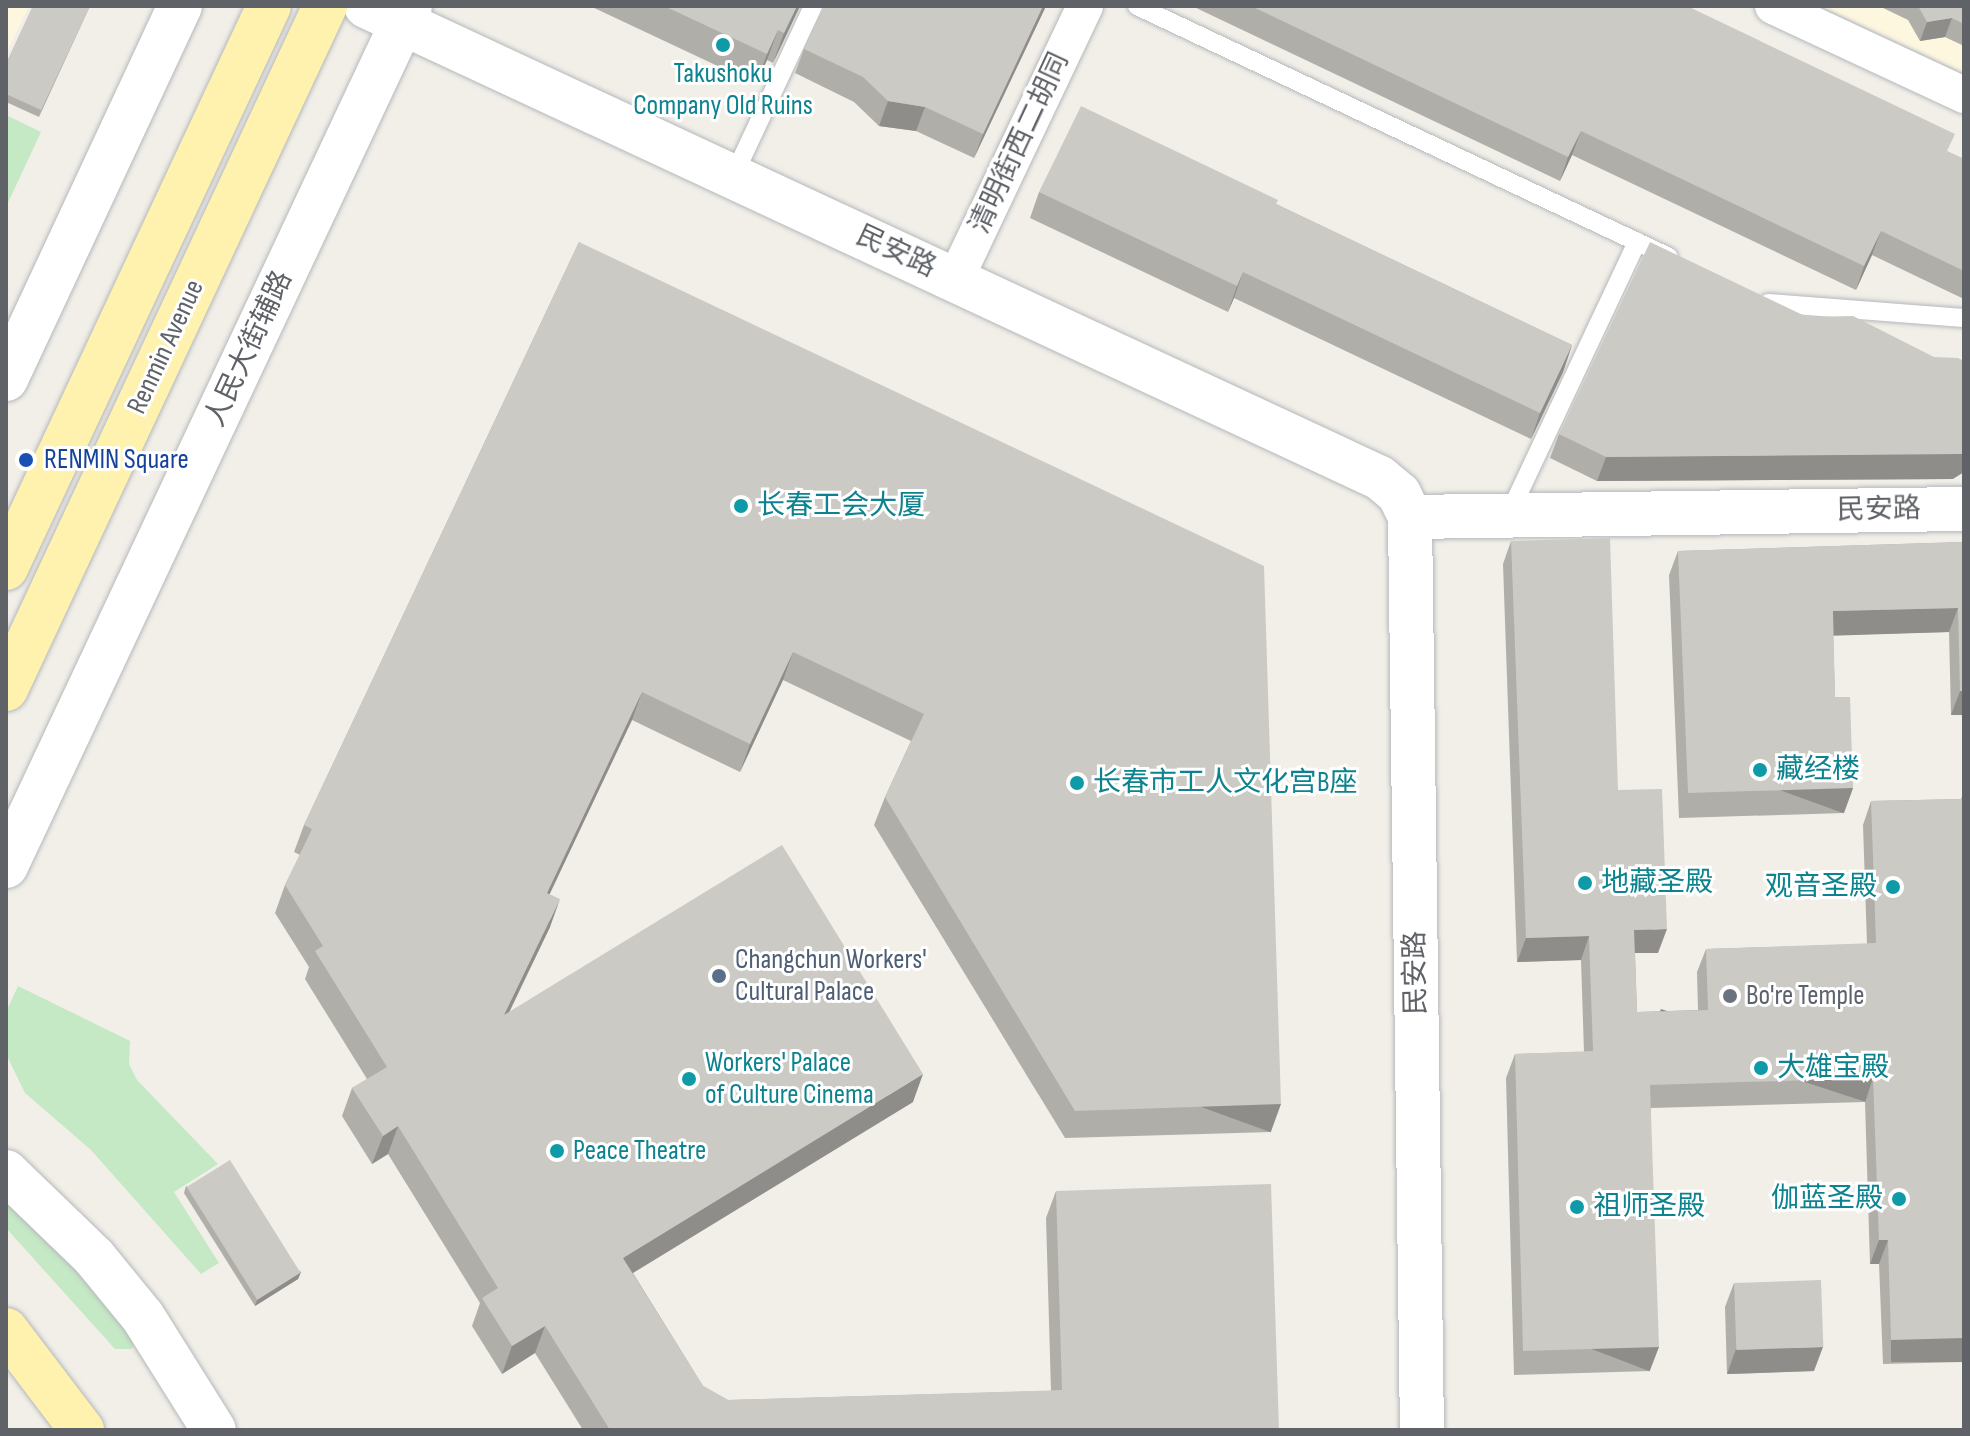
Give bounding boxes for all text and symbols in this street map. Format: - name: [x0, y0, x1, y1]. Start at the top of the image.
- marker: Takushoku Company Old Ruins: [714, 36, 732, 54]
- street label: 清明街西二胡同: [963, 47, 1077, 239]
- place label: Takushoku Company Old Ruins: [633, 57, 813, 123]
- street label: 民安路: [851, 219, 941, 285]
- street label: 人民大街辅路: [198, 266, 300, 432]
- street label: Renmin Avenue: [120, 275, 212, 419]
- place label: RENMIN Square: [44, 443, 189, 477]
- marker: RENMIN Square: [15, 449, 37, 471]
- place label: 长春工会大厦: [757, 489, 925, 523]
- street label: 民安路: [1837, 492, 1921, 528]
- marker: 长春工会大厦: [732, 497, 750, 515]
- place label: 藏经楼: [1776, 753, 1860, 787]
- marker: 藏经楼: [1751, 761, 1769, 779]
- place label: 长春市工人文化宫B座: [1093, 766, 1357, 800]
- marker: 长春市工人文化宫B座: [1068, 774, 1086, 792]
- place label: 地藏圣殿: [1601, 866, 1713, 900]
- place label: 观音圣殿: [1765, 870, 1877, 904]
- marker: 地藏圣殿: [1576, 874, 1594, 892]
- marker: 观音圣殿: [1884, 878, 1902, 896]
- street label: 民安路: [1398, 931, 1434, 1015]
- place label: Changchun Workers' Cultural Palace: [735, 943, 927, 1009]
- marker: Changchun Workers' Cultural Palace: [710, 967, 728, 985]
- place label: Bo're Temple: [1746, 979, 1865, 1013]
- marker: Bo're Temple: [1721, 987, 1739, 1005]
- place label: Workers' Palace of Culture Cinema: [705, 1046, 874, 1112]
- place label: 大雄宝殿: [1777, 1051, 1889, 1085]
- marker: 大雄宝殿: [1752, 1059, 1770, 1077]
- marker: Workers' Palace of Culture Cinema: [680, 1070, 698, 1088]
- place label: Peace Theatre: [573, 1134, 706, 1168]
- marker: Peace Theatre: [548, 1142, 566, 1160]
- place label: 伽蓝圣殿: [1771, 1182, 1883, 1216]
- place label: 祖师圣殿: [1593, 1190, 1705, 1224]
- marker: 伽蓝圣殿: [1890, 1190, 1908, 1208]
- marker: 祖师圣殿: [1568, 1198, 1586, 1216]

